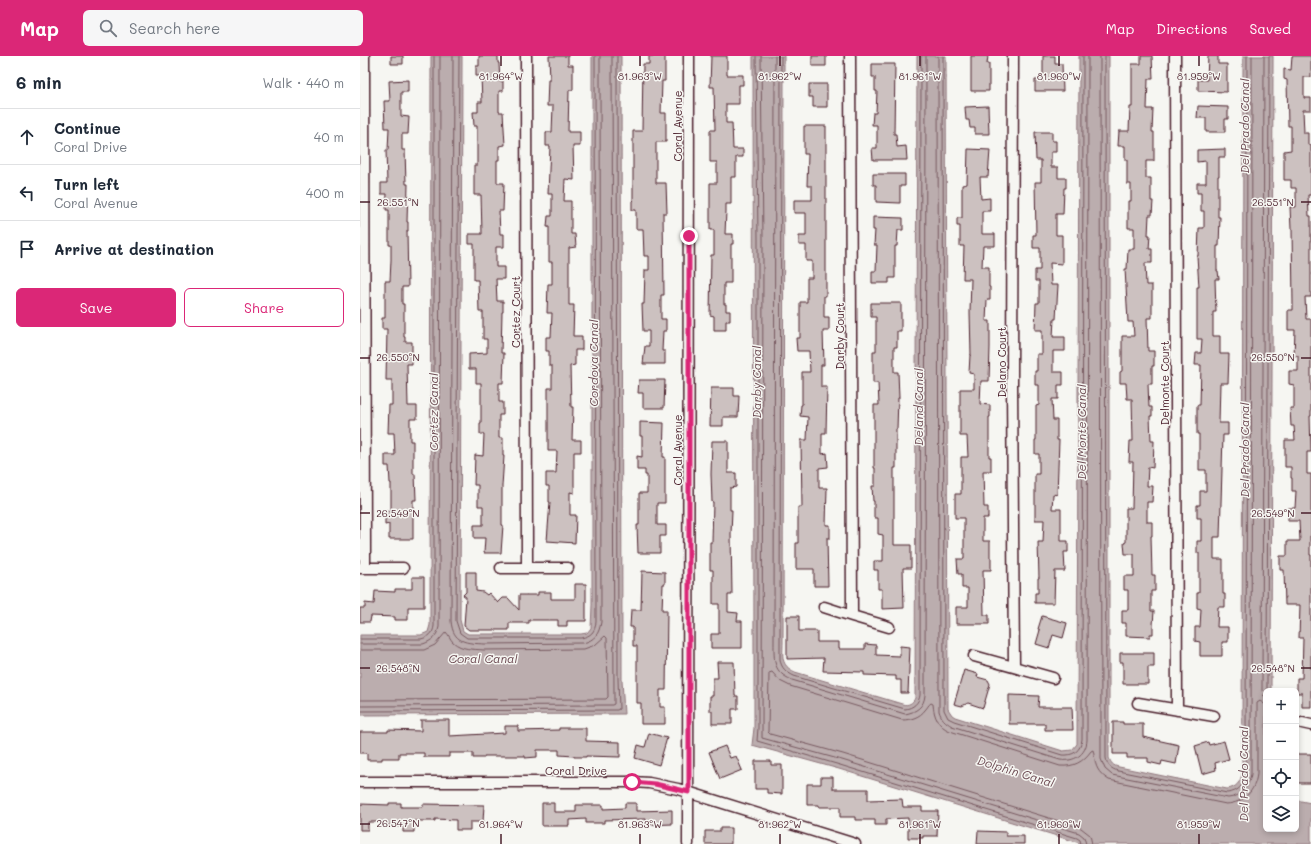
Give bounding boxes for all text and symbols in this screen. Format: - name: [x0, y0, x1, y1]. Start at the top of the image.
- search box: [83, 10, 363, 46]
- text: Map: [20, 16, 59, 41]
- icon: search: [97, 17, 119, 39]
- text: Search here: [129, 18, 220, 38]
- text: Map: [1106, 19, 1134, 38]
- text: Directions: [1156, 19, 1227, 38]
- text: Saved: [1249, 19, 1291, 38]
- text: 81.964°W: [479, 69, 523, 83]
- text: 81.963°W: [618, 69, 662, 83]
- text: 81.962°W: [758, 69, 802, 83]
- text: 81.961°W: [899, 69, 941, 83]
- text: 81.960°W: [1037, 69, 1081, 83]
- text: 81.959°W: [1177, 69, 1221, 83]
- text: 6 min: [16, 71, 61, 93]
- text: Walk · 440 m: [263, 74, 344, 91]
- water label: Del Prado Canal: [1236, 78, 1252, 174]
- street label: Coral Avenue: [670, 90, 685, 162]
- text: Continue: [54, 118, 121, 138]
- icon: ahead: [16, 126, 38, 148]
- text: 40 m: [314, 128, 344, 145]
- text: Coral Drive: [54, 138, 127, 155]
- text: Turn left: [54, 174, 119, 194]
- icon: left: [16, 182, 38, 204]
- text: 400 m: [306, 184, 344, 201]
- text: Coral Avenue: [54, 194, 138, 211]
- text: 26.551°N: [377, 195, 419, 209]
- text: 26.551°N: [1252, 195, 1294, 209]
- route end: [680, 227, 698, 245]
- icon: arrive: [16, 238, 38, 260]
- text: Arrive at destination: [54, 239, 214, 259]
- street label: Cortez Court: [508, 276, 523, 348]
- button: Save: [16, 288, 176, 327]
- button: Share: [184, 288, 344, 327]
- street label: Darby Court: [832, 302, 847, 369]
- water label: Cordova Canal: [585, 319, 601, 407]
- street label: Delano Court: [994, 326, 1009, 397]
- street label: Delmonte Court: [1157, 341, 1172, 425]
- water label: Darby Canal: [748, 346, 764, 418]
- text: 26.550°N: [376, 350, 420, 364]
- text: 26.550°N: [1251, 350, 1295, 364]
- water label: Deland Canal: [910, 368, 926, 446]
- water label: Cortez Canal: [425, 373, 441, 451]
- water label: Del Monte Canal: [1073, 384, 1089, 480]
- water label: Del Prado Canal: [1236, 402, 1252, 498]
- street label: Coral Avenue: [670, 414, 685, 486]
- text: 26.549°N: [376, 506, 420, 520]
- text: 26.549°N: [1251, 506, 1295, 520]
- water label: Coral Canal: [448, 650, 518, 666]
- text: 26.548°N: [376, 661, 420, 675]
- text: 26.548°N: [1251, 661, 1295, 675]
- map controls: [1263, 688, 1299, 832]
- button: +: [1263, 688, 1299, 724]
- button: −: [1263, 724, 1299, 760]
- water label: Del Prado Canal: [1235, 726, 1251, 822]
- water label: Dolphin Canal: [975, 752, 1057, 790]
- button: locate: [1263, 760, 1299, 796]
- street label: Coral Drive: [545, 763, 607, 778]
- route start: [623, 773, 641, 791]
- button: layers: [1263, 796, 1299, 832]
- text: 26.547°N: [376, 816, 420, 830]
- text: 81.964°W: [479, 817, 523, 831]
- text: 81.963°W: [618, 817, 662, 831]
- text: 81.962°W: [758, 817, 802, 831]
- text: 81.961°W: [899, 817, 941, 831]
- text: 81.960°W: [1037, 817, 1081, 831]
- text: 81.959°W: [1177, 817, 1221, 831]

